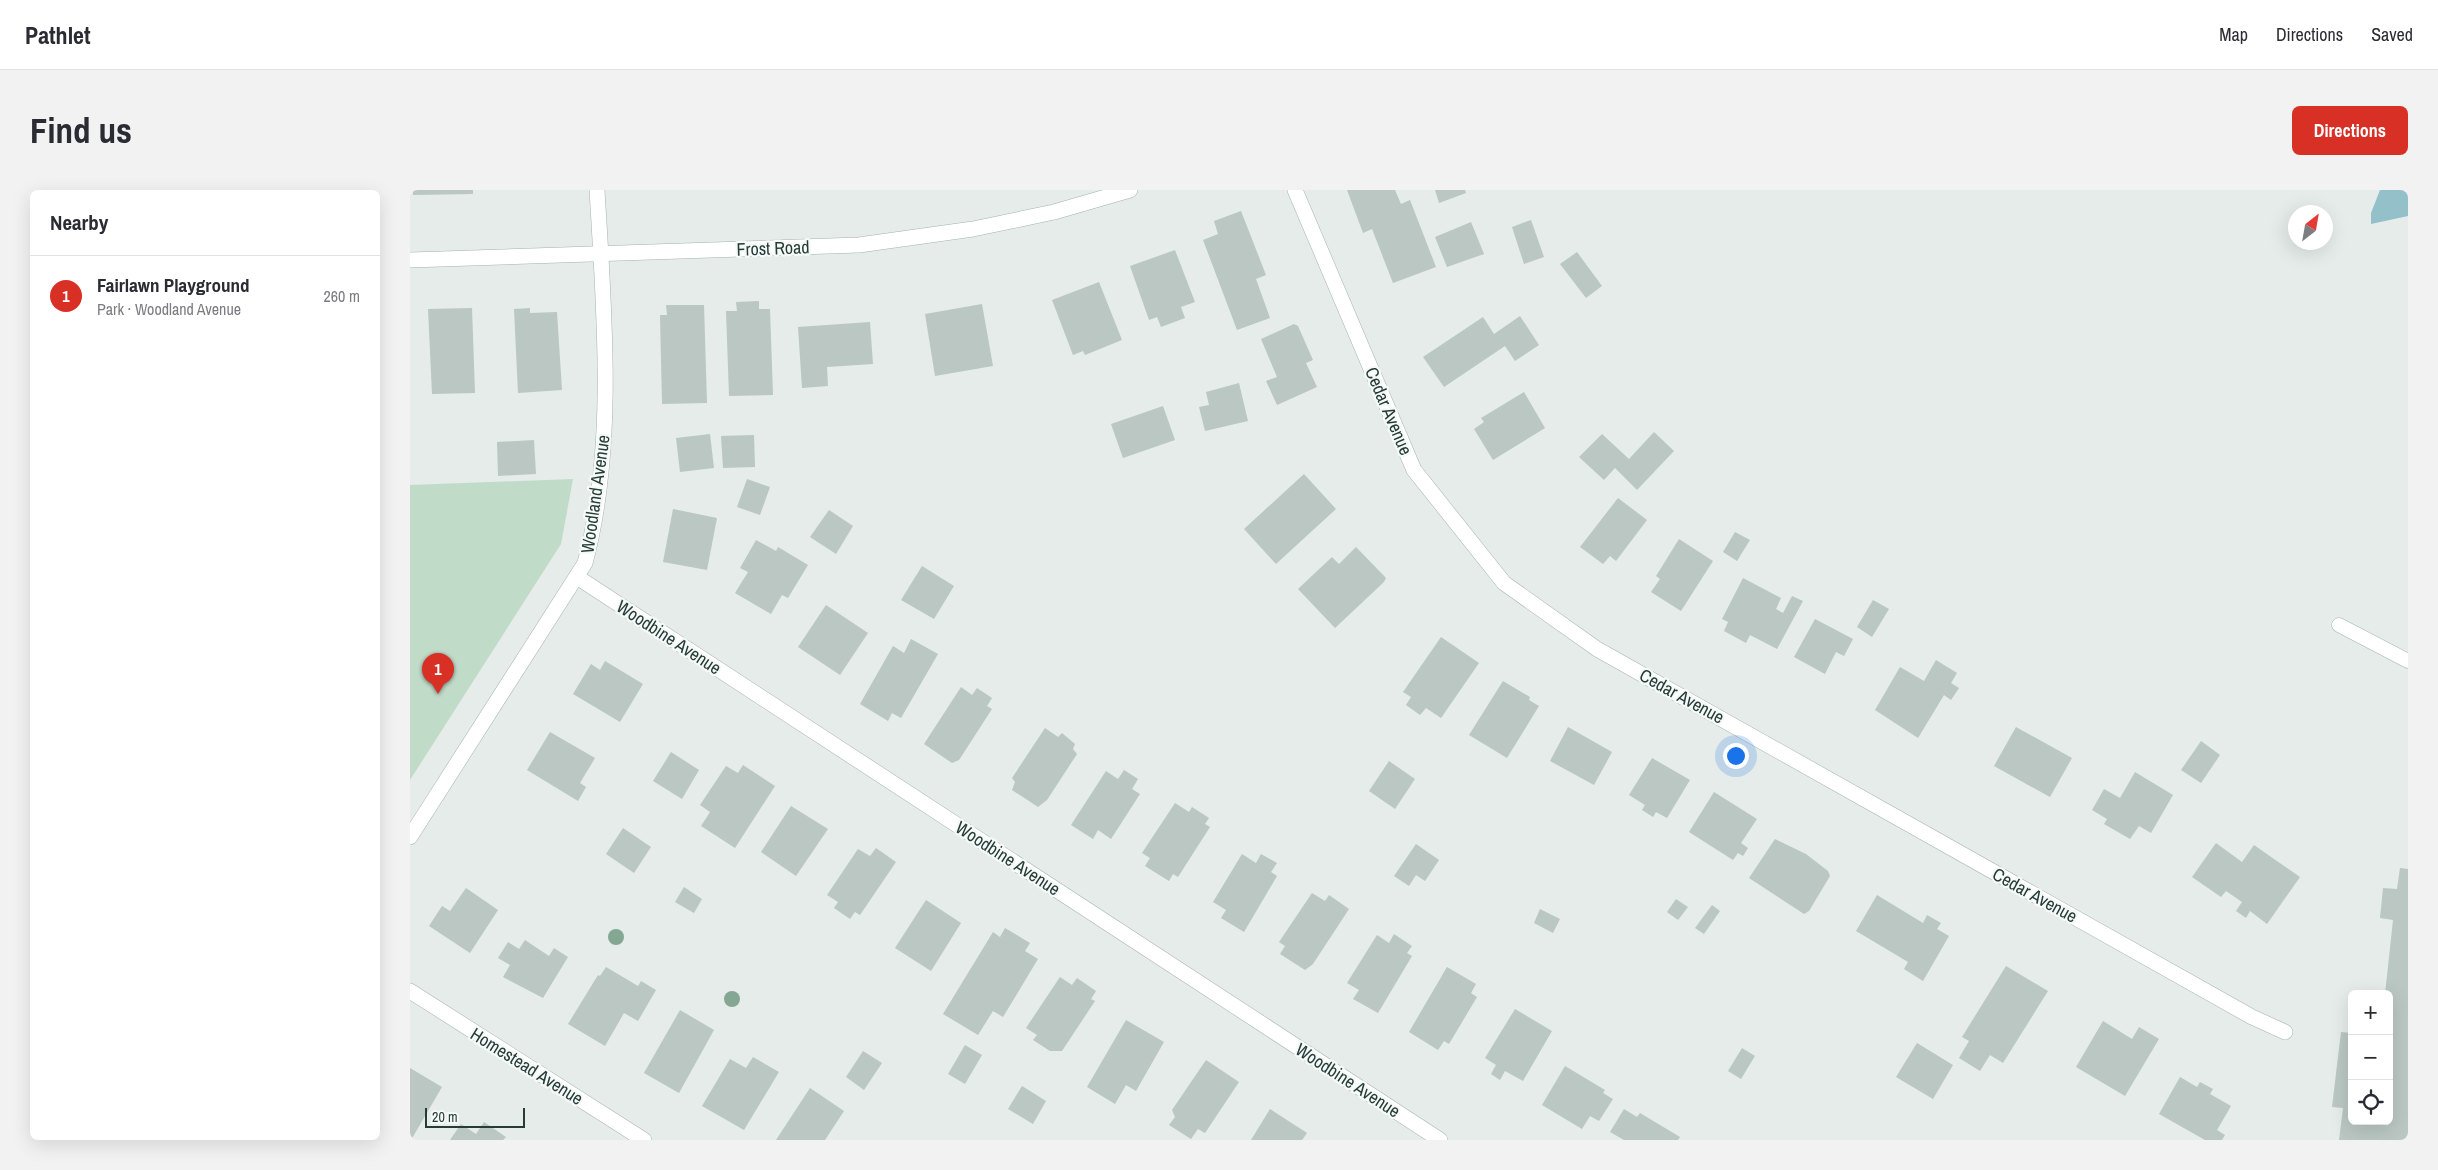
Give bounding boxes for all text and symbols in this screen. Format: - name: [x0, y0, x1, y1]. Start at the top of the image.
- text: Pathlet: [25, 19, 91, 51]
- text: Map: [2219, 22, 2248, 47]
- text: Directions: [2276, 22, 2343, 47]
- text: Saved: [2371, 22, 2413, 47]
- button: Directions: [2292, 106, 2408, 155]
- text: Find us: [30, 107, 132, 154]
- north arrow: [2288, 205, 2333, 250]
- text: Nearby: [50, 208, 108, 237]
- street label: Frost Road: [736, 234, 810, 262]
- text: Fairlawn Playground: [97, 272, 250, 298]
- text: 1: [62, 285, 70, 307]
- text: 260 m: [324, 285, 360, 307]
- text: Park · Woodland Avenue: [97, 298, 241, 320]
- street label: Cedar Avenue: [1359, 363, 1419, 459]
- street label: Woodland Avenue: [574, 433, 616, 555]
- street label: Woodbine Avenue: [612, 594, 726, 680]
- pin: 1: [422, 653, 454, 694]
- street label: Cedar Avenue: [1635, 662, 1729, 730]
- your location: [1723, 743, 1749, 769]
- street label: Woodbine Avenue: [951, 815, 1065, 901]
- street label: Cedar Avenue: [1988, 861, 2082, 929]
- map controls: [2348, 990, 2393, 1125]
- button: +: [2348, 990, 2393, 1035]
- street label: Homestead Avenue: [466, 1021, 588, 1111]
- button: −: [2348, 1035, 2393, 1080]
- street label: Woodbine Avenue: [1291, 1037, 1405, 1123]
- button: locate: [2348, 1080, 2393, 1125]
- scale bar: [425, 1105, 525, 1128]
- text: 20 m: [432, 1108, 458, 1126]

